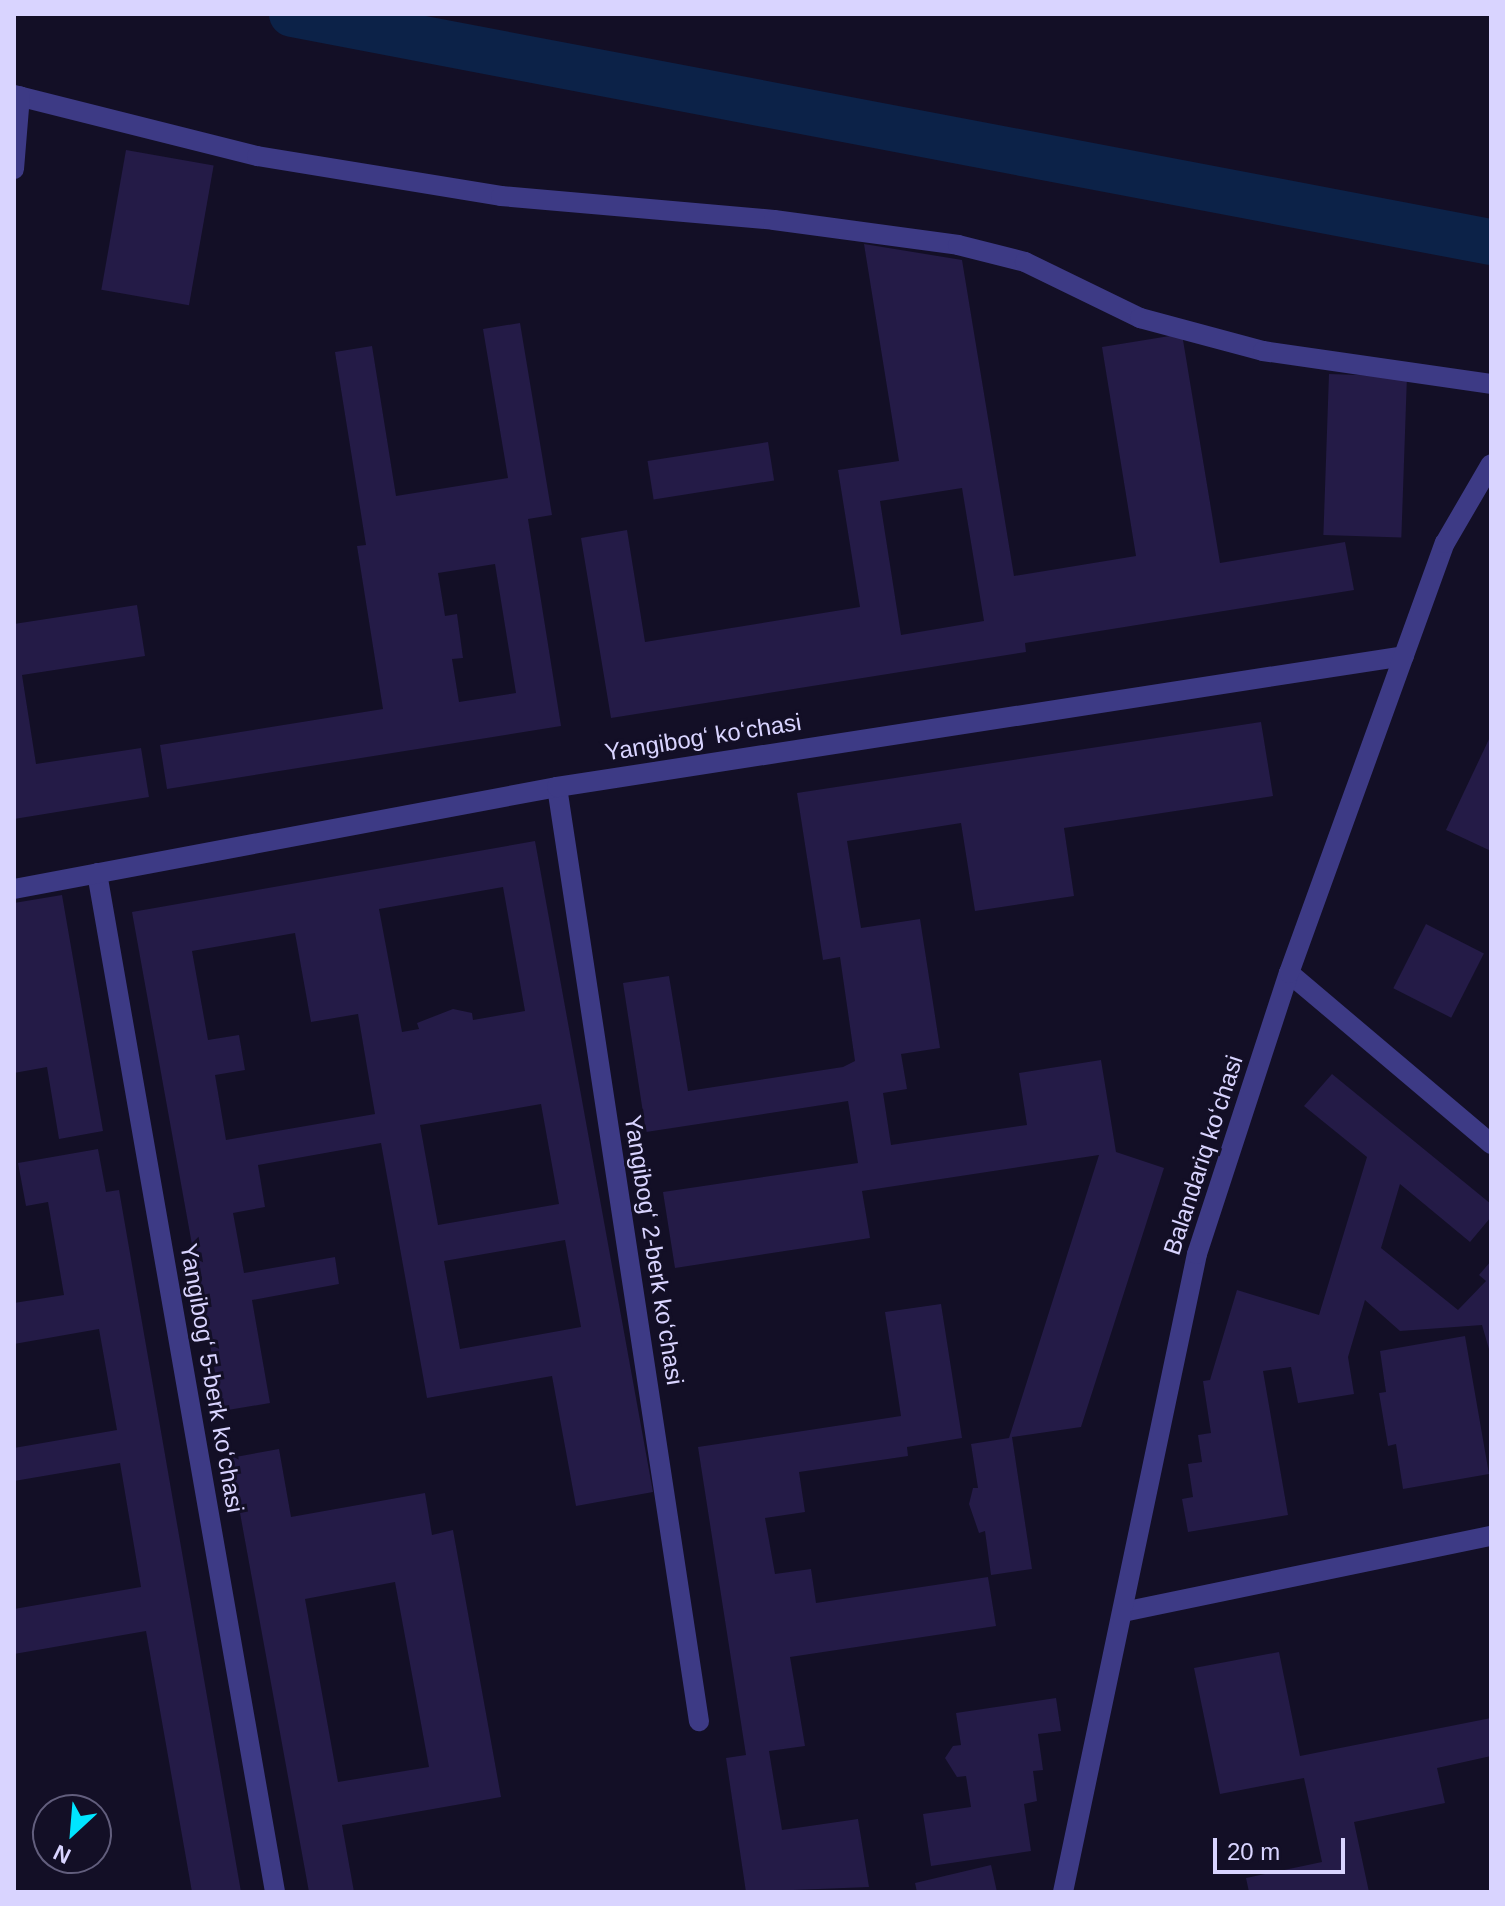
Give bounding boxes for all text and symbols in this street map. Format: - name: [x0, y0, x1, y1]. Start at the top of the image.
- street label: Yangibogʻ koʻchasi: [603, 707, 803, 767]
- street label: Balandariq koʻchasi: [1157, 1052, 1249, 1258]
- street label: Yangibogʻ 2-berk koʻchasi: [618, 1113, 690, 1387]
- street label: Yangibogʻ 5-berk koʻchasi: [174, 1241, 250, 1515]
- north arrow: [32, 1794, 112, 1874]
- scale bar: [1217, 1822, 1349, 1872]
- text: 20 m: [1227, 1838, 1280, 1865]
- text: N: [50, 1840, 75, 1869]

